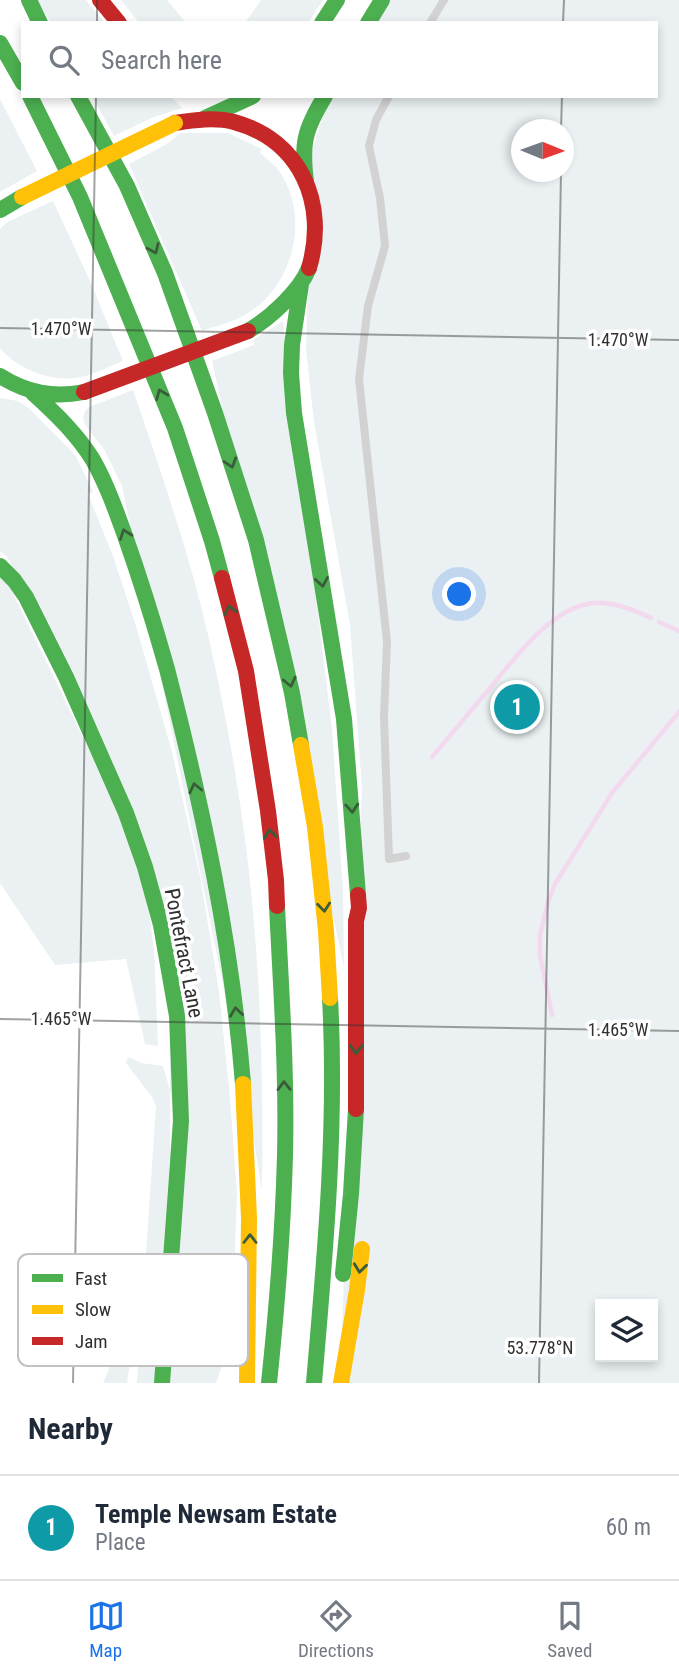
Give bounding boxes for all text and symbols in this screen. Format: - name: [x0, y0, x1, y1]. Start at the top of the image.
- search box: [21, 21, 658, 98]
- icon: search: [45, 41, 83, 79]
- text: Search here: [101, 45, 222, 75]
- north arrow: [511, 119, 574, 182]
- one-way arrow: [146, 241, 160, 254]
- text: 1.470°W: [31, 318, 92, 339]
- text: 1.470°W: [588, 329, 649, 350]
- one-way arrow: [155, 389, 169, 401]
- one-way arrow: [223, 456, 237, 468]
- one-way arrow: [119, 528, 133, 541]
- one-way arrow: [314, 577, 329, 588]
- your location: [442, 577, 476, 611]
- one-way arrow: [224, 604, 238, 616]
- one-way arrow: [281, 676, 296, 688]
- pin: 1: [494, 681, 540, 733]
- one-way arrow: [189, 782, 203, 794]
- one-way arrow: [344, 803, 359, 814]
- one-way arrow: [263, 828, 278, 840]
- street label: Pontefract Lane: [160, 886, 208, 1020]
- one-way arrow: [316, 901, 331, 913]
- one-way arrow: [228, 1006, 243, 1018]
- text: 1.465°W: [31, 1008, 92, 1029]
- text: 1.465°W: [588, 1019, 649, 1040]
- one-way arrow: [349, 1044, 364, 1055]
- one-way arrow: [276, 1080, 292, 1090]
- one-way arrow: [242, 1233, 258, 1244]
- legend: [18, 1254, 248, 1366]
- one-way arrow: [352, 1262, 367, 1273]
- text: Fast: [75, 1267, 107, 1290]
- text: Slow: [75, 1298, 111, 1321]
- map controls: [595, 1299, 658, 1362]
- button: layers: [595, 1299, 658, 1362]
- text: Jam: [75, 1330, 108, 1353]
- text: 53.778°N: [506, 1337, 574, 1358]
- text: Nearby: [28, 1411, 113, 1446]
- text: Temple Newsam Estate: [95, 1499, 337, 1529]
- text: 1: [45, 1514, 57, 1541]
- text: 60 m: [606, 1514, 651, 1541]
- text: Place: [95, 1529, 145, 1556]
- tab: Map: [87, 1597, 125, 1662]
- tab: Directions: [298, 1597, 374, 1662]
- tab: Saved: [547, 1597, 592, 1662]

